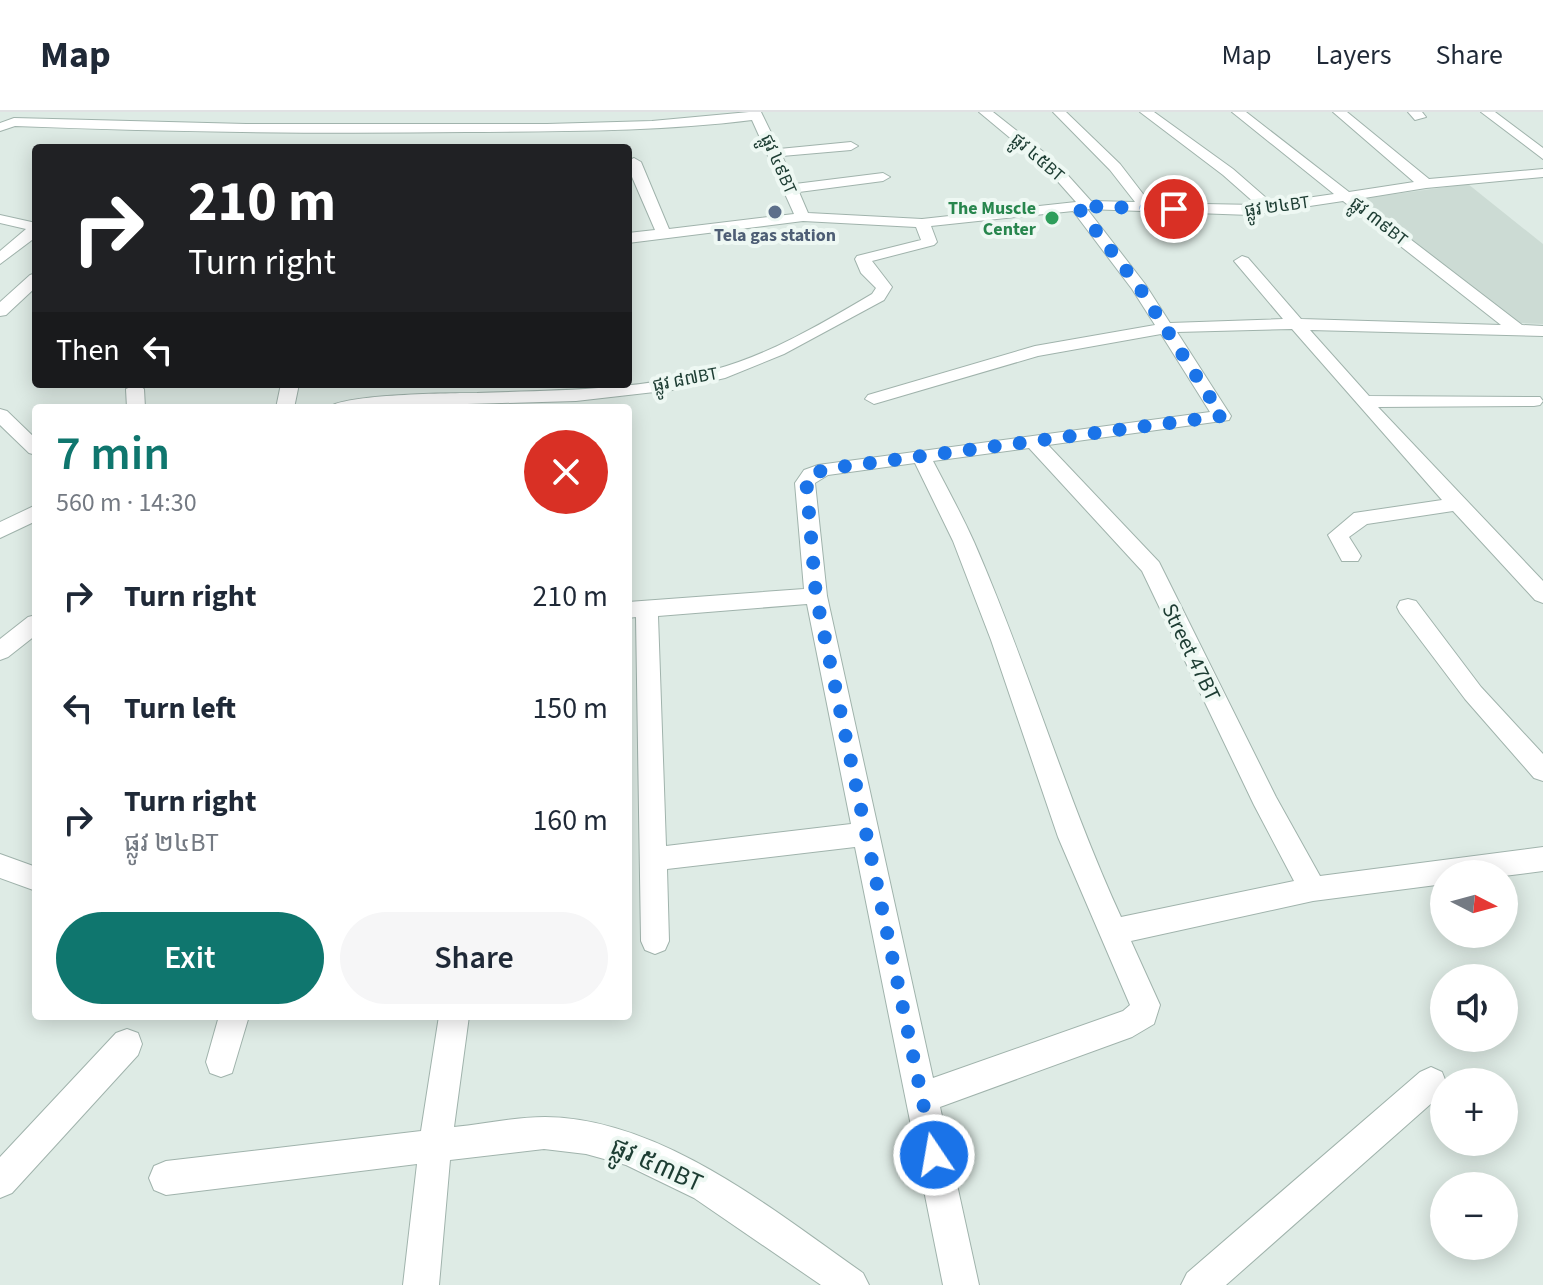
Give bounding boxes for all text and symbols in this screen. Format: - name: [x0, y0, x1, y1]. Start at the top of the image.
- text: Map: [40, 28, 111, 82]
- text: Map: [1221, 35, 1271, 75]
- text: Layers: [1315, 35, 1391, 75]
- text: Share: [1435, 35, 1503, 75]
- street label: ផ្លូវ ៤៥BT: [1003, 127, 1070, 190]
- street label: ផ្លូវ ៤៩BT: [751, 130, 803, 200]
- text: 210 m: [188, 163, 336, 242]
- pin: [1140, 175, 1208, 243]
- icon: right: [56, 176, 160, 280]
- icon: arrive: [1152, 187, 1196, 231]
- street label: ផ្លូវ ២៤BT: [1243, 189, 1312, 227]
- street label: ផ្លូវ ៣៩BT: [1342, 191, 1413, 255]
- place label: The Muscle Center: [948, 196, 1037, 242]
- marker: Tela gas station: [766, 203, 784, 221]
- marker: The Muscle Center: [1043, 209, 1061, 227]
- place label: Tela gas station: [714, 223, 836, 248]
- text: Turn right: [188, 237, 336, 288]
- icon: left: [136, 328, 180, 372]
- text: Then: [56, 329, 120, 372]
- street label: ផ្លូវ ៨៧BT: [650, 361, 721, 401]
- text: 7 min: [56, 420, 170, 488]
- button: close: [524, 430, 608, 514]
- text: 560 m · 14:30: [56, 484, 197, 521]
- icon: right: [56, 574, 100, 618]
- text: Turn right: [124, 575, 256, 618]
- text: 210 m: [532, 575, 608, 618]
- street label: Street 47BT: [1154, 598, 1229, 707]
- icon: left: [56, 686, 100, 730]
- text: Turn left: [124, 687, 236, 730]
- text: 150 m: [532, 687, 608, 730]
- text: Turn right: [124, 780, 256, 823]
- icon: right: [56, 798, 100, 842]
- text: 160 m: [532, 799, 608, 842]
- text: ផ្លូវ ២៤BT: [124, 824, 219, 861]
- north arrow: [1430, 860, 1518, 948]
- map controls: [1430, 860, 1518, 1260]
- button: Exit: [56, 912, 324, 1004]
- button: Share: [340, 912, 608, 1004]
- button: sound: [1430, 964, 1518, 1052]
- button: +: [1430, 1068, 1518, 1156]
- position arrow: [892, 1113, 976, 1197]
- street label: ផ្លូវ ៥៣BT: [603, 1128, 709, 1206]
- button: −: [1430, 1172, 1518, 1260]

